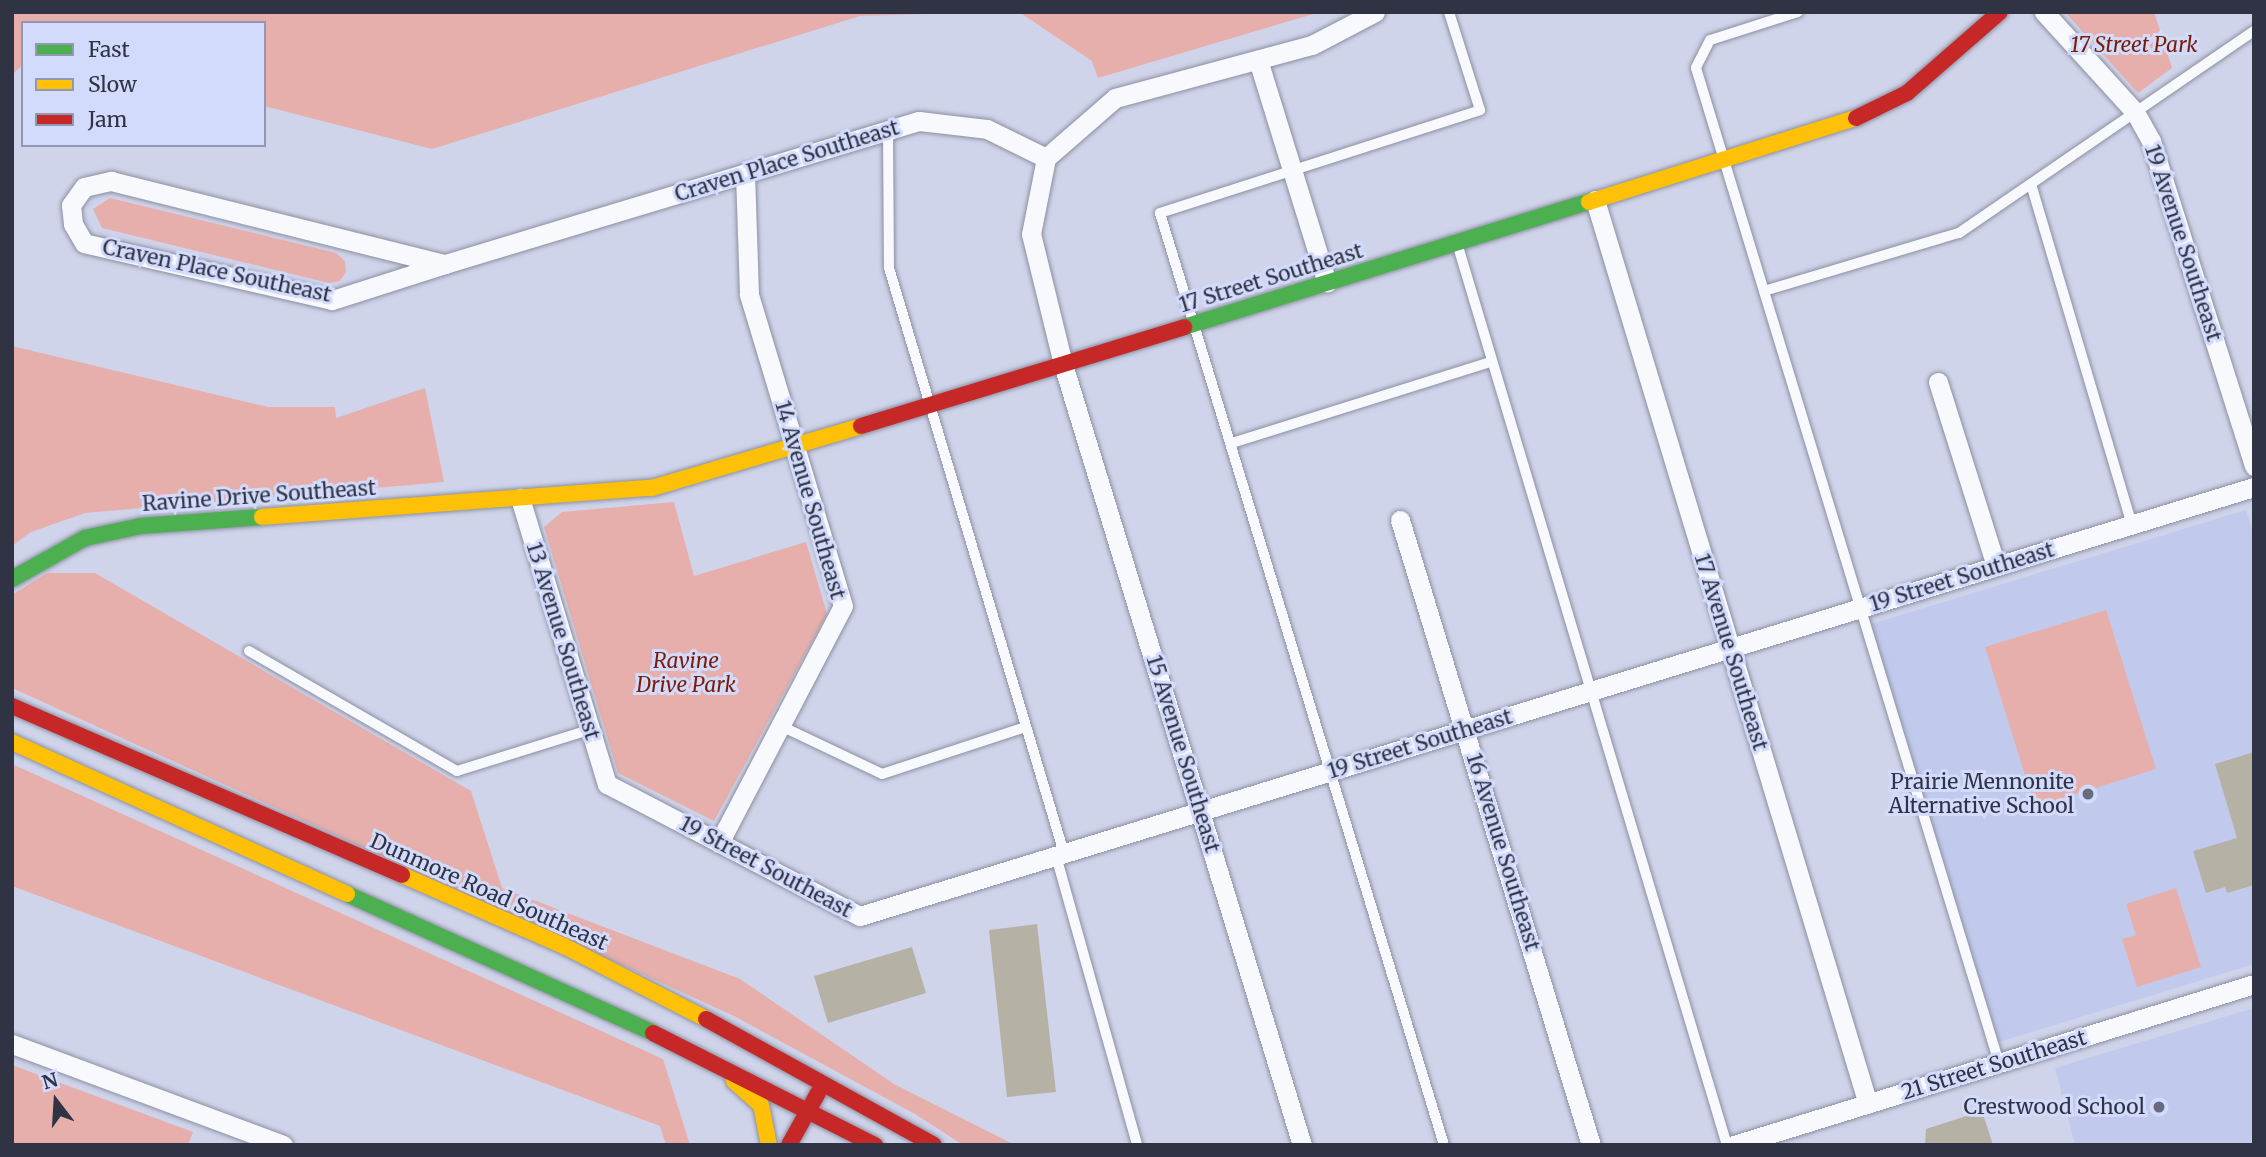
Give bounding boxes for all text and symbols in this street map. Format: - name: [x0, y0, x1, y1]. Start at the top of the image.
- legend: [21, 21, 266, 147]
- park label: 17 Street Park: [2070, 32, 2198, 58]
- text: Fast: [88, 36, 130, 63]
- text: Slow: [88, 71, 137, 98]
- text: Jam: [88, 106, 127, 133]
- street label: Craven Place Southeast: [672, 115, 902, 207]
- street label: 19 Avenue Southeast: [2139, 141, 2227, 345]
- street label: Craven Place Southeast: [100, 234, 334, 308]
- street label: 17 Street Southeast: [1176, 238, 1366, 318]
- street label: 14 Avenue Southeast: [770, 398, 850, 602]
- street label: Ravine Drive Southeast: [141, 475, 377, 517]
- street label: 19 Street Southeast: [1867, 537, 2057, 617]
- street label: 13 Avenue Southeast: [521, 539, 605, 743]
- street label: 17 Avenue Southeast: [1689, 551, 1773, 753]
- park label: Ravine Drive Park: [636, 648, 736, 698]
- street label: 15 Avenue Southeast: [1141, 652, 1225, 856]
- street label: 19 Street Southeast: [1325, 704, 1515, 784]
- street label: 16 Avenue Southeast: [1461, 750, 1545, 954]
- place label: Prairie Mennonite Alternative School: [1889, 769, 2074, 819]
- marker: Prairie Mennonite Alternative School: [2080, 786, 2096, 802]
- street label: 19 Street Southeast: [675, 811, 857, 923]
- street label: Dunmore Road Southeast: [366, 828, 612, 956]
- street label: 21 Street Southeast: [1899, 1025, 2089, 1105]
- north arrow: [21, 1066, 91, 1136]
- text: N: [39, 1067, 61, 1095]
- place label: Crestwood School: [1963, 1094, 2145, 1120]
- marker: Crestwood School: [2151, 1099, 2167, 1115]

